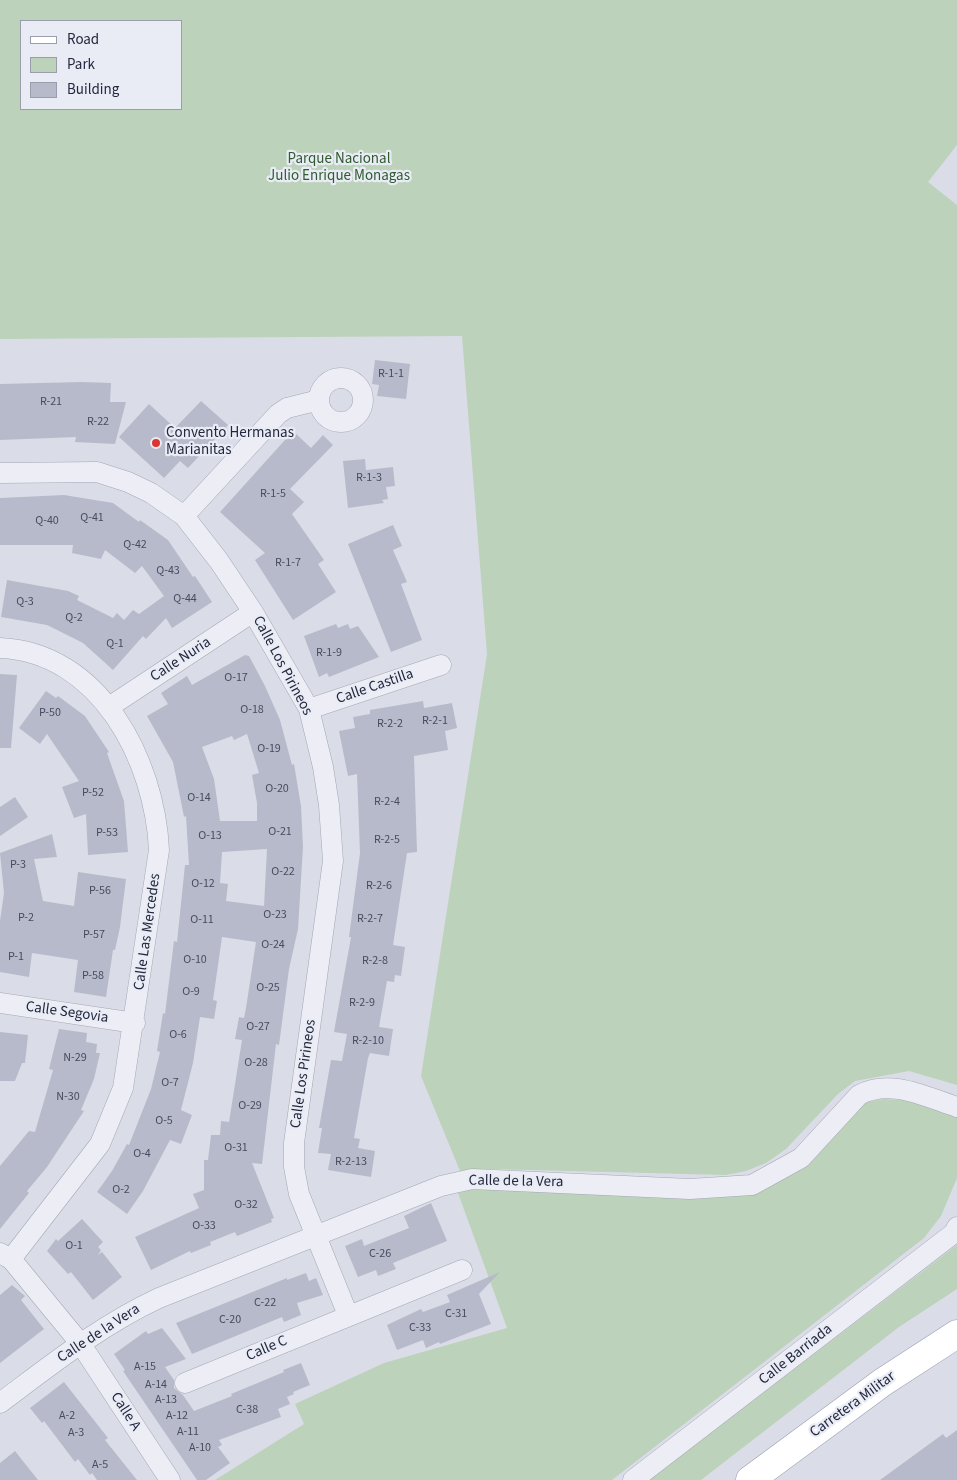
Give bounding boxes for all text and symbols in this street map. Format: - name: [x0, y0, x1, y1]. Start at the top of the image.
- legend: [20, 20, 182, 110]
- text: Road: [67, 29, 99, 50]
- text: Park: [67, 54, 95, 75]
- text: Building: [67, 79, 119, 100]
- park label: Parque Nacional Julio Enrique Monagas: [268, 151, 410, 186]
- house number: R-1-1: [378, 367, 404, 381]
- house number: R-21: [40, 395, 62, 409]
- house number: R-22: [87, 415, 109, 429]
- place label: Convento Hermanas Marianitas: [166, 425, 294, 460]
- marker: Convento Hermanas Marianitas: [150, 437, 162, 449]
- house number: R-1-3: [356, 471, 382, 485]
- house number: R-1-5: [260, 487, 286, 501]
- house number: Q-41: [80, 511, 104, 525]
- house number: Q-40: [35, 514, 59, 528]
- house number: Q-42: [123, 538, 147, 552]
- house number: R-1-7: [275, 556, 301, 570]
- house number: Q-43: [156, 564, 180, 578]
- house number: Q-44: [173, 592, 197, 606]
- house number: Q-3: [16, 595, 34, 609]
- house number: Q-2: [65, 611, 83, 625]
- street label: Calle Los Pirineos: [248, 613, 316, 719]
- street label: Calle Nuria: [147, 634, 215, 686]
- house number: Q-1: [106, 637, 124, 651]
- house number: R-1-9: [316, 646, 342, 660]
- street label: Calle Castilla: [334, 665, 416, 709]
- house number: O-17: [224, 671, 248, 685]
- house number: O-18: [240, 703, 264, 717]
- house number: P-50: [39, 706, 61, 720]
- house number: R-2-1: [422, 714, 448, 728]
- house number: R-2-2: [377, 717, 403, 731]
- house number: O-19: [257, 742, 281, 756]
- house number: O-20: [265, 782, 289, 796]
- house number: P-52: [82, 786, 104, 800]
- house number: O-14: [187, 791, 211, 805]
- house number: R-2-4: [374, 795, 400, 809]
- house number: O-21: [268, 825, 292, 839]
- house number: P-53: [96, 826, 118, 840]
- house number: O-13: [198, 829, 222, 843]
- house number: R-2-5: [374, 833, 400, 847]
- house number: P-3: [10, 858, 26, 872]
- house number: O-22: [271, 865, 295, 879]
- street label: Calle Las Mercedes: [131, 872, 165, 992]
- house number: O-12: [191, 877, 215, 891]
- house number: R-2-6: [366, 879, 392, 893]
- house number: P-56: [89, 884, 111, 898]
- house number: O-23: [263, 908, 287, 922]
- house number: P-2: [18, 911, 34, 925]
- house number: R-2-7: [357, 912, 383, 926]
- house number: O-11: [190, 913, 214, 927]
- house number: P-57: [83, 928, 105, 942]
- house number: O-24: [261, 938, 285, 952]
- house number: P-1: [8, 950, 24, 964]
- house number: O-10: [183, 953, 207, 967]
- house number: R-2-8: [362, 954, 388, 968]
- house number: P-58: [82, 969, 104, 983]
- house number: O-25: [256, 981, 280, 995]
- house number: O-9: [182, 985, 200, 999]
- house number: R-2-9: [349, 996, 375, 1010]
- street label: Calle Segovia: [25, 998, 109, 1028]
- street label: Calle Los Pirineos: [287, 1018, 321, 1130]
- house number: O-27: [246, 1020, 270, 1034]
- house number: O-6: [169, 1028, 187, 1042]
- house number: R-2-10: [352, 1034, 384, 1048]
- house number: N-29: [63, 1051, 87, 1065]
- house number: O-28: [244, 1056, 268, 1070]
- house number: O-7: [161, 1076, 179, 1090]
- house number: N-30: [56, 1090, 80, 1104]
- house number: O-29: [238, 1099, 262, 1113]
- house number: O-5: [155, 1114, 173, 1128]
- house number: O-31: [224, 1141, 248, 1155]
- house number: O-4: [133, 1147, 151, 1161]
- house number: R-2-13: [335, 1155, 367, 1169]
- street label: Calle de la Vera: [468, 1172, 564, 1192]
- house number: O-2: [112, 1183, 130, 1197]
- house number: O-32: [234, 1198, 258, 1212]
- house number: O-33: [192, 1219, 216, 1233]
- house number: O-1: [65, 1239, 83, 1253]
- house number: C-26: [369, 1247, 391, 1261]
- house number: C-22: [254, 1296, 276, 1310]
- street label: Calle de la Vera: [54, 1301, 144, 1367]
- house number: C-31: [445, 1307, 467, 1321]
- house number: C-20: [219, 1313, 241, 1327]
- house number: C-33: [409, 1321, 431, 1335]
- street label: Calle Barriada: [756, 1321, 836, 1389]
- street label: Calle C: [244, 1332, 290, 1366]
- house number: A-15: [134, 1360, 156, 1374]
- street label: Carretera Militar: [807, 1368, 899, 1442]
- house number: A-14: [145, 1378, 167, 1392]
- street label: Calle A: [106, 1389, 144, 1435]
- house number: A-13: [155, 1393, 177, 1407]
- house number: C-38: [236, 1403, 258, 1417]
- house number: A-2: [59, 1409, 75, 1423]
- house number: A-12: [166, 1409, 188, 1423]
- house number: A-11: [177, 1425, 199, 1439]
- house number: A-3: [68, 1426, 84, 1440]
- house number: A-10: [189, 1441, 211, 1455]
- house number: A-5: [92, 1458, 108, 1472]

